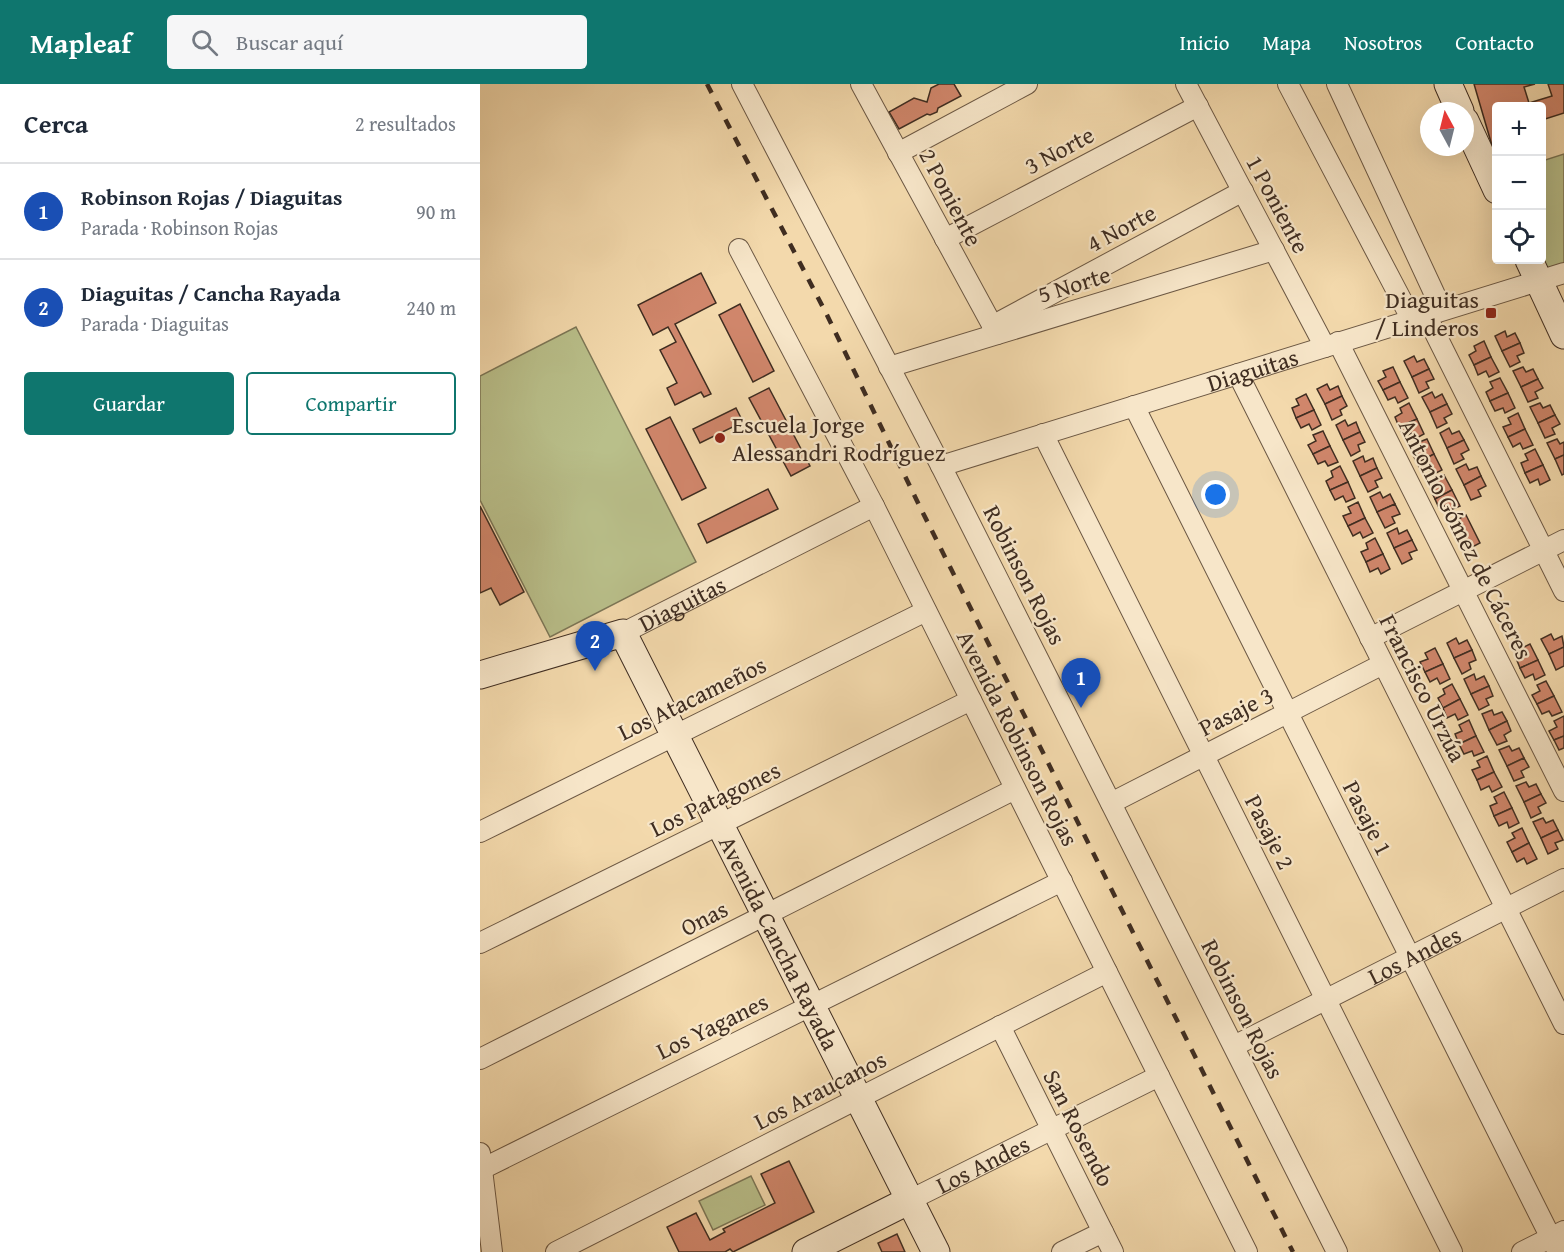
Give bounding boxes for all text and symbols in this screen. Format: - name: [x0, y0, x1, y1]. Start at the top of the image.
- search box: [167, 15, 587, 69]
- text: Mapleaf: [30, 22, 131, 63]
- icon: search: [188, 26, 221, 59]
- text: Buscar aquí: [236, 26, 343, 58]
- text: Inicio: [1180, 27, 1230, 58]
- text: Mapa: [1263, 27, 1311, 58]
- text: Nosotros: [1344, 27, 1422, 58]
- text: Contacto: [1455, 27, 1534, 58]
- north arrow: [1420, 102, 1474, 156]
- map controls: [1492, 102, 1546, 264]
- button: +: [1492, 102, 1546, 156]
- text: Cerca: [24, 104, 88, 143]
- text: 2 resultados: [355, 109, 456, 138]
- street label: 3 Norte: [1018, 117, 1100, 183]
- street label: 2 Poniente: [911, 142, 991, 252]
- street label: 1 Poniente: [1238, 149, 1318, 259]
- button: −: [1492, 156, 1546, 210]
- text: Robinson Rojas / Diaguitas: [81, 181, 343, 213]
- street label: 4 Norte: [1080, 195, 1162, 261]
- text: 1: [38, 197, 49, 226]
- text: 90 m: [416, 197, 456, 226]
- button: locate: [1492, 210, 1546, 264]
- text: Parada · Robinson Rojas: [81, 213, 278, 242]
- street label: 5 Norte: [1033, 256, 1115, 312]
- text: Diaguitas / Cancha Rayada: [81, 277, 340, 309]
- place label: Diaguitas / Linderos: [1375, 282, 1479, 345]
- text: 2: [38, 293, 49, 322]
- text: 240 m: [406, 293, 456, 322]
- marker: Diaguitas / Linderos: [1484, 306, 1498, 320]
- text: Parada · Diaguitas: [81, 309, 229, 338]
- street label: Diaguitas: [1202, 339, 1302, 400]
- button: Guardar: [24, 372, 234, 435]
- button: Compartir: [246, 372, 456, 435]
- place label: Escuela Jorge Alessandri Rodríguez: [732, 407, 945, 470]
- street label: Antonio Gómez de Cáceres: [1390, 413, 1542, 665]
- marker: Escuela Jorge Alessandri Rodríguez: [713, 431, 727, 445]
- your location: [1201, 480, 1230, 509]
- street label: Robinson Rojas: [975, 499, 1075, 651]
- street label: Diaguitas: [632, 566, 732, 640]
- street label: Francisco Urzúa: [1371, 608, 1476, 769]
- pin: 2: [576, 622, 614, 671]
- street label: Avenida Robinson Rojas: [948, 624, 1088, 852]
- street label: Los Atacameños: [612, 647, 772, 749]
- pin: 1: [1062, 658, 1100, 708]
- street label: Pasaje 3: [1193, 677, 1279, 745]
- street label: Los Patagones: [644, 752, 786, 846]
- street label: Pasaje 1: [1334, 775, 1402, 861]
- street label: Pasaje 2: [1236, 789, 1304, 875]
- street label: Avenida Cancha Rayada: [711, 829, 849, 1057]
- street label: Onas: [674, 891, 734, 945]
- street label: Los Andes: [1362, 917, 1467, 993]
- street label: Robinson Rojas: [1193, 933, 1293, 1085]
- street label: Los Yaganes: [650, 984, 774, 1068]
- street label: Los Araucanos: [748, 1042, 892, 1138]
- street label: San Rosendo: [1035, 1063, 1123, 1193]
- street label: Los Andes: [930, 1126, 1035, 1202]

